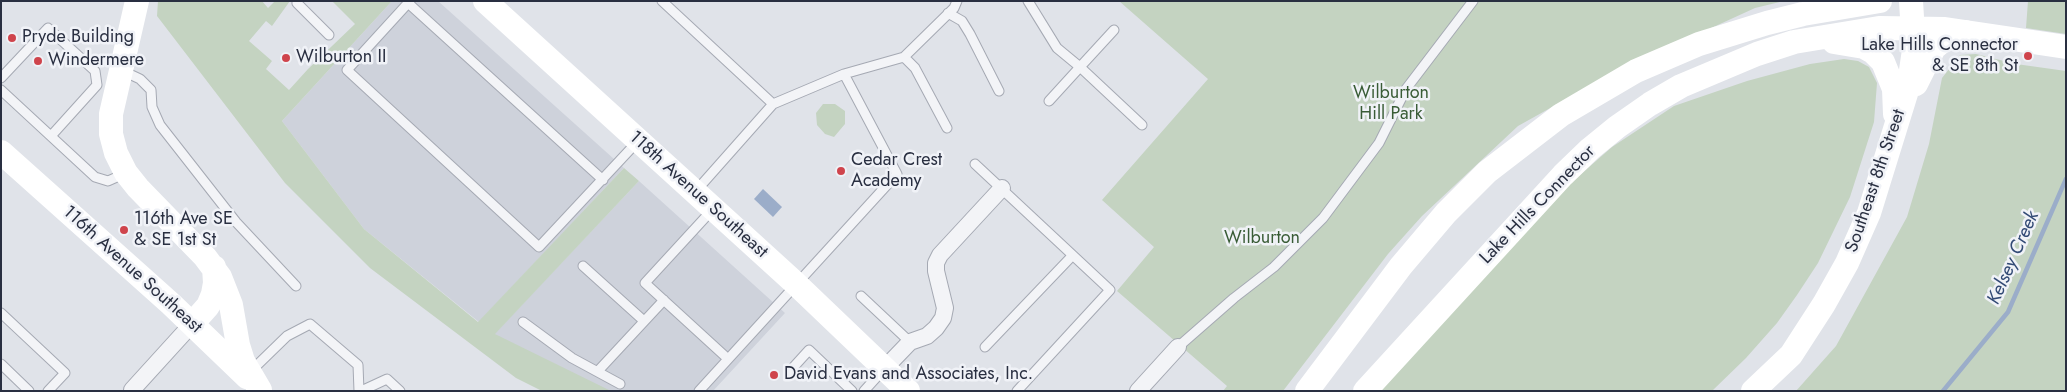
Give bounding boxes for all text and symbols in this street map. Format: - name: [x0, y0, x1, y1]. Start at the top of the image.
- place label: Pryde Building: [22, 27, 134, 49]
- marker: Pryde Building: [6, 32, 18, 44]
- place label: Lake Hills Connector & SE 8th St: [1861, 35, 2018, 78]
- place label: Wilburton II: [296, 47, 386, 69]
- place label: Windermere: [48, 50, 144, 72]
- marker: Lake Hills Connector & SE 8th St: [2022, 50, 2034, 62]
- marker: Wilburton II: [280, 52, 292, 64]
- marker: Windermere: [32, 55, 44, 67]
- park label: Wilburton Hill Park: [1353, 83, 1429, 126]
- street label: Southeast 8th Street: [1841, 107, 1911, 255]
- street label: 118th Avenue Southeast: [624, 127, 772, 263]
- street label: Lake Hills Connector: [1476, 141, 1600, 269]
- place label: Cedar Crest Academy: [851, 150, 942, 192]
- marker: Cedar Crest Academy: [835, 165, 847, 177]
- street label: 116th Avenue Southeast: [58, 202, 206, 338]
- water label: Kelsey Creek: [1983, 208, 2045, 308]
- place label: 116th Ave SE & SE 1st St: [134, 209, 233, 252]
- marker: 116th Ave SE & SE 1st St: [118, 224, 130, 236]
- park label: Wilburton: [1224, 228, 1300, 250]
- place label: David Evans and Associates, Inc.: [784, 364, 1033, 386]
- marker: David Evans and Associates, Inc.: [768, 369, 780, 381]

